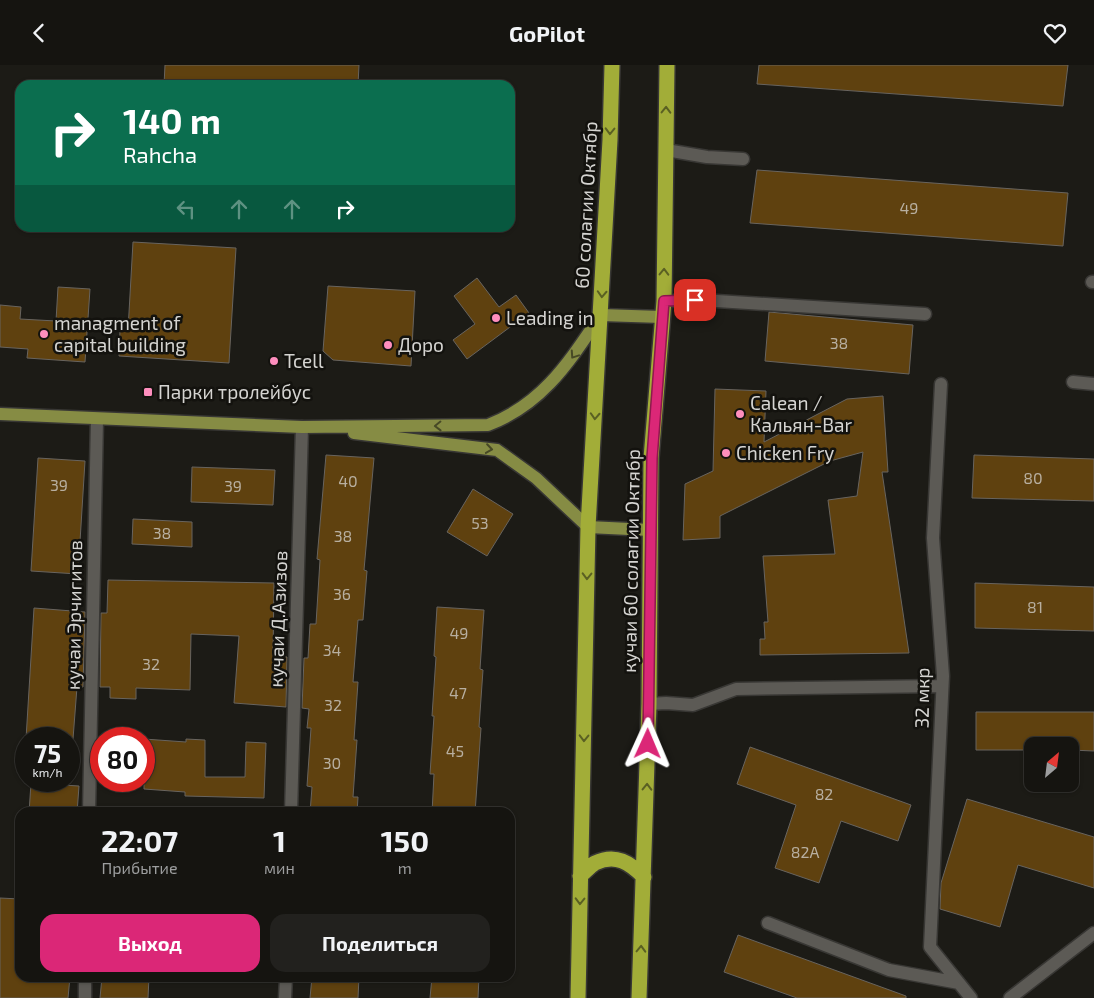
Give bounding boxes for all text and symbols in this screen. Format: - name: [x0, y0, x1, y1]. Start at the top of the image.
- icon: back: [25, 19, 53, 47]
- icon: heart: [1041, 19, 1069, 47]
- text: GoPilot: [509, 20, 585, 46]
- text: 140 m: [123, 99, 221, 141]
- icon: right: [40, 100, 105, 165]
- one-way arrow: [661, 105, 672, 113]
- street label: 60 солагии Октябр: [570, 121, 601, 289]
- one-way arrow: [605, 128, 615, 135]
- text: Rahcha: [123, 141, 197, 167]
- icon: left: [172, 195, 200, 223]
- icon: ahead: [225, 195, 253, 223]
- icon: ahead: [278, 195, 306, 223]
- icon: right: [331, 195, 359, 223]
- house number: 49: [900, 198, 919, 217]
- one-way arrow: [659, 268, 669, 276]
- pin: [674, 279, 716, 321]
- icon: arrive: [681, 286, 709, 314]
- one-way arrow: [596, 290, 607, 298]
- place label: Leading in: [506, 306, 594, 329]
- place label: managment of capital building: [54, 311, 186, 356]
- marker: Leading in: [490, 312, 502, 324]
- marker: managment of capital building: [38, 328, 50, 340]
- place label: Доро: [398, 333, 444, 356]
- house number: 38: [830, 333, 848, 352]
- marker: Доро: [382, 339, 394, 351]
- place label: Tcell: [284, 349, 324, 372]
- one-way arrow: [571, 350, 580, 359]
- marker: Tcell: [268, 355, 280, 367]
- place label: Парки тролейбус: [158, 380, 311, 404]
- marker: Парки тролейбус: [142, 386, 154, 398]
- place label: Calean / Кальян-Bar: [750, 391, 852, 436]
- marker: Calean / Кальян-Bar: [734, 408, 746, 420]
- one-way arrow: [589, 412, 600, 420]
- one-way arrow: [434, 421, 442, 431]
- place label: Chicken Fry: [736, 441, 834, 464]
- one-way arrow: [485, 444, 494, 454]
- marker: Chicken Fry: [720, 447, 732, 459]
- street label: кучаи 60 солагии Октябр: [617, 449, 645, 673]
- house number: 80: [1023, 468, 1043, 487]
- house number: 40: [338, 471, 358, 490]
- house number: 39: [50, 475, 68, 494]
- house number: 39: [224, 476, 242, 495]
- house number: 53: [471, 513, 489, 532]
- house number: 38: [153, 523, 171, 542]
- house number: 38: [334, 526, 352, 545]
- street label: кучаи Эрчигитов: [61, 540, 87, 690]
- street label: кучаи Д.Азизов: [264, 550, 292, 688]
- one-way arrow: [582, 572, 592, 580]
- house number: 36: [333, 584, 351, 603]
- house number: 81: [1027, 597, 1043, 616]
- house number: 49: [450, 623, 469, 642]
- house number: 34: [323, 640, 342, 659]
- house number: 32: [142, 654, 160, 673]
- street label: 32 мкр: [909, 667, 934, 729]
- house number: 47: [449, 683, 467, 702]
- house number: 32: [324, 695, 342, 714]
- position arrow: [621, 717, 673, 769]
- speed limit sign: 80: [90, 727, 155, 792]
- one-way arrow: [578, 734, 589, 742]
- north arrow: [1024, 737, 1079, 793]
- map controls: [1024, 737, 1079, 792]
- text: 75: [34, 738, 61, 768]
- house number: 45: [446, 741, 464, 760]
- house number: 30: [323, 753, 341, 772]
- text: km/h: [33, 765, 62, 779]
- one-way arrow: [641, 783, 652, 791]
- house number: 82: [815, 784, 833, 803]
- text: 22:07: [101, 822, 178, 858]
- text: 1: [273, 822, 286, 858]
- text: 150: [381, 822, 429, 858]
- house number: 82А: [791, 842, 819, 861]
- text: Прибытие: [102, 858, 178, 877]
- text: мин: [264, 858, 295, 877]
- text: m: [398, 858, 412, 877]
- one-way arrow: [575, 897, 585, 905]
- button: Выход: [40, 914, 260, 972]
- button: Поделиться: [270, 914, 490, 972]
- one-way arrow: [636, 945, 647, 953]

